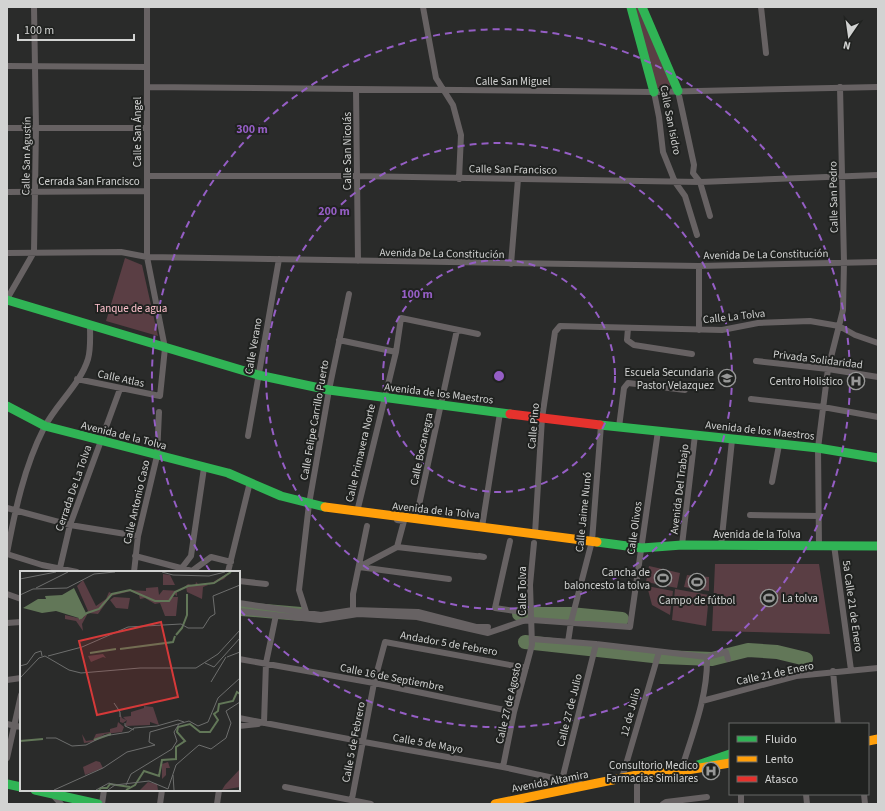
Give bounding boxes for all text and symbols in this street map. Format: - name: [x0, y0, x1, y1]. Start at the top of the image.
- scale bar: [18, 16, 134, 42]
- north arrow: [829, 16, 869, 56]
- text: 100 m: [24, 22, 54, 39]
- text: N: [842, 37, 852, 53]
- street label: Calle San Miguel: [475, 74, 551, 89]
- street label: Calle San Isidro: [656, 84, 685, 156]
- street label: Calle San Ángel: [130, 97, 145, 167]
- street label: Calle San Nicolás: [340, 111, 355, 190]
- street label: Calle San Agustín: [18, 116, 35, 196]
- text: 300 m: [236, 121, 268, 138]
- street label: Calle San Francisco: [469, 161, 557, 178]
- street label: Calle San Pedro: [825, 161, 842, 233]
- street label: Cerrada San Francisco: [38, 174, 140, 189]
- text: 200 m: [318, 203, 350, 220]
- street label: Avenida De La Constitución: [379, 245, 505, 262]
- street label: Avenida De La Constitución: [703, 246, 829, 263]
- text: 100 m: [401, 286, 433, 303]
- park label: Tanque de agua: [95, 301, 167, 316]
- street label: Calle La Tolva: [702, 306, 766, 327]
- street label: Calle Verano: [241, 317, 266, 376]
- street label: Privada Solidaridad: [772, 347, 864, 372]
- street label: Calle Felipe Carrillo Puerto: [297, 359, 332, 481]
- place label: Escuela Secundaria Pastor Velazquez: [625, 365, 714, 393]
- street label: Calle Atlas: [96, 366, 146, 391]
- school or university icon: Escuela Secundaria Pastor Velazquez: [717, 368, 737, 388]
- centre of rings: [492, 369, 506, 383]
- hospital icon: Centro Holistico: [846, 371, 866, 391]
- place label: Centro Holistico: [769, 374, 843, 389]
- street label: Avenida de los Maestros: [384, 379, 495, 408]
- street label: Calle Primavera Norte: [342, 402, 379, 504]
- street label: Calle Pino: [524, 402, 543, 450]
- street label: Calle Bocanegra: [406, 411, 437, 487]
- street label: Avenida de los Maestros: [705, 417, 816, 444]
- street label: Avenida de la Tolva: [80, 418, 168, 453]
- street label: Cerrada De La Tolva: [52, 443, 95, 533]
- street label: Avenida Del Trabajo: [667, 443, 692, 535]
- street label: Calle Antonio Caso: [120, 459, 153, 546]
- street label: Calle Jaime Nunó: [572, 471, 595, 553]
- street label: Avenida de la Tolva: [392, 498, 480, 523]
- street label: Calle Olivos: [623, 500, 646, 556]
- street label: Avenida de la Tolva: [713, 527, 801, 542]
- street label: 5a Calle 21 de Enero: [839, 559, 866, 653]
- place label: Cancha de baloncesto la tolva: [564, 565, 651, 593]
- street label: Calle Tolva: [515, 566, 530, 616]
- sports icon: Cancha de baloncesto la tolva: [653, 568, 673, 588]
- inset map: [20, 571, 240, 791]
- sports icon: Campo de fútbol: [687, 572, 707, 592]
- sports icon: La tolva: [759, 588, 779, 608]
- place label: La tolva: [782, 591, 818, 606]
- place label: Campo de fútbol: [659, 593, 736, 608]
- street label: Andador 5 de Febrero: [399, 628, 499, 659]
- street label: Calle 21 de Enero: [735, 658, 815, 689]
- street label: Calle 16 de Septiembre: [339, 660, 446, 695]
- street label: Calle 27 de Agosto: [492, 661, 525, 745]
- street label: Calle 27 de Julio: [553, 672, 586, 748]
- street label: 12 de Julio: [617, 686, 644, 738]
- street label: Calle 5 de Febrero: [338, 700, 369, 784]
- legend: [729, 723, 869, 795]
- street label: Calle 5 de Mayo: [392, 730, 464, 757]
- text: Fluido: [765, 731, 797, 748]
- text: Lento: [765, 751, 794, 768]
- place label: Consultorio Medico Farmacias Similares: [606, 758, 698, 786]
- hospital icon: Consultorio Medico Farmacias Similares: [701, 761, 721, 781]
- street label: Avenida Altamira: [511, 767, 590, 796]
- text: Atasco: [765, 771, 798, 788]

